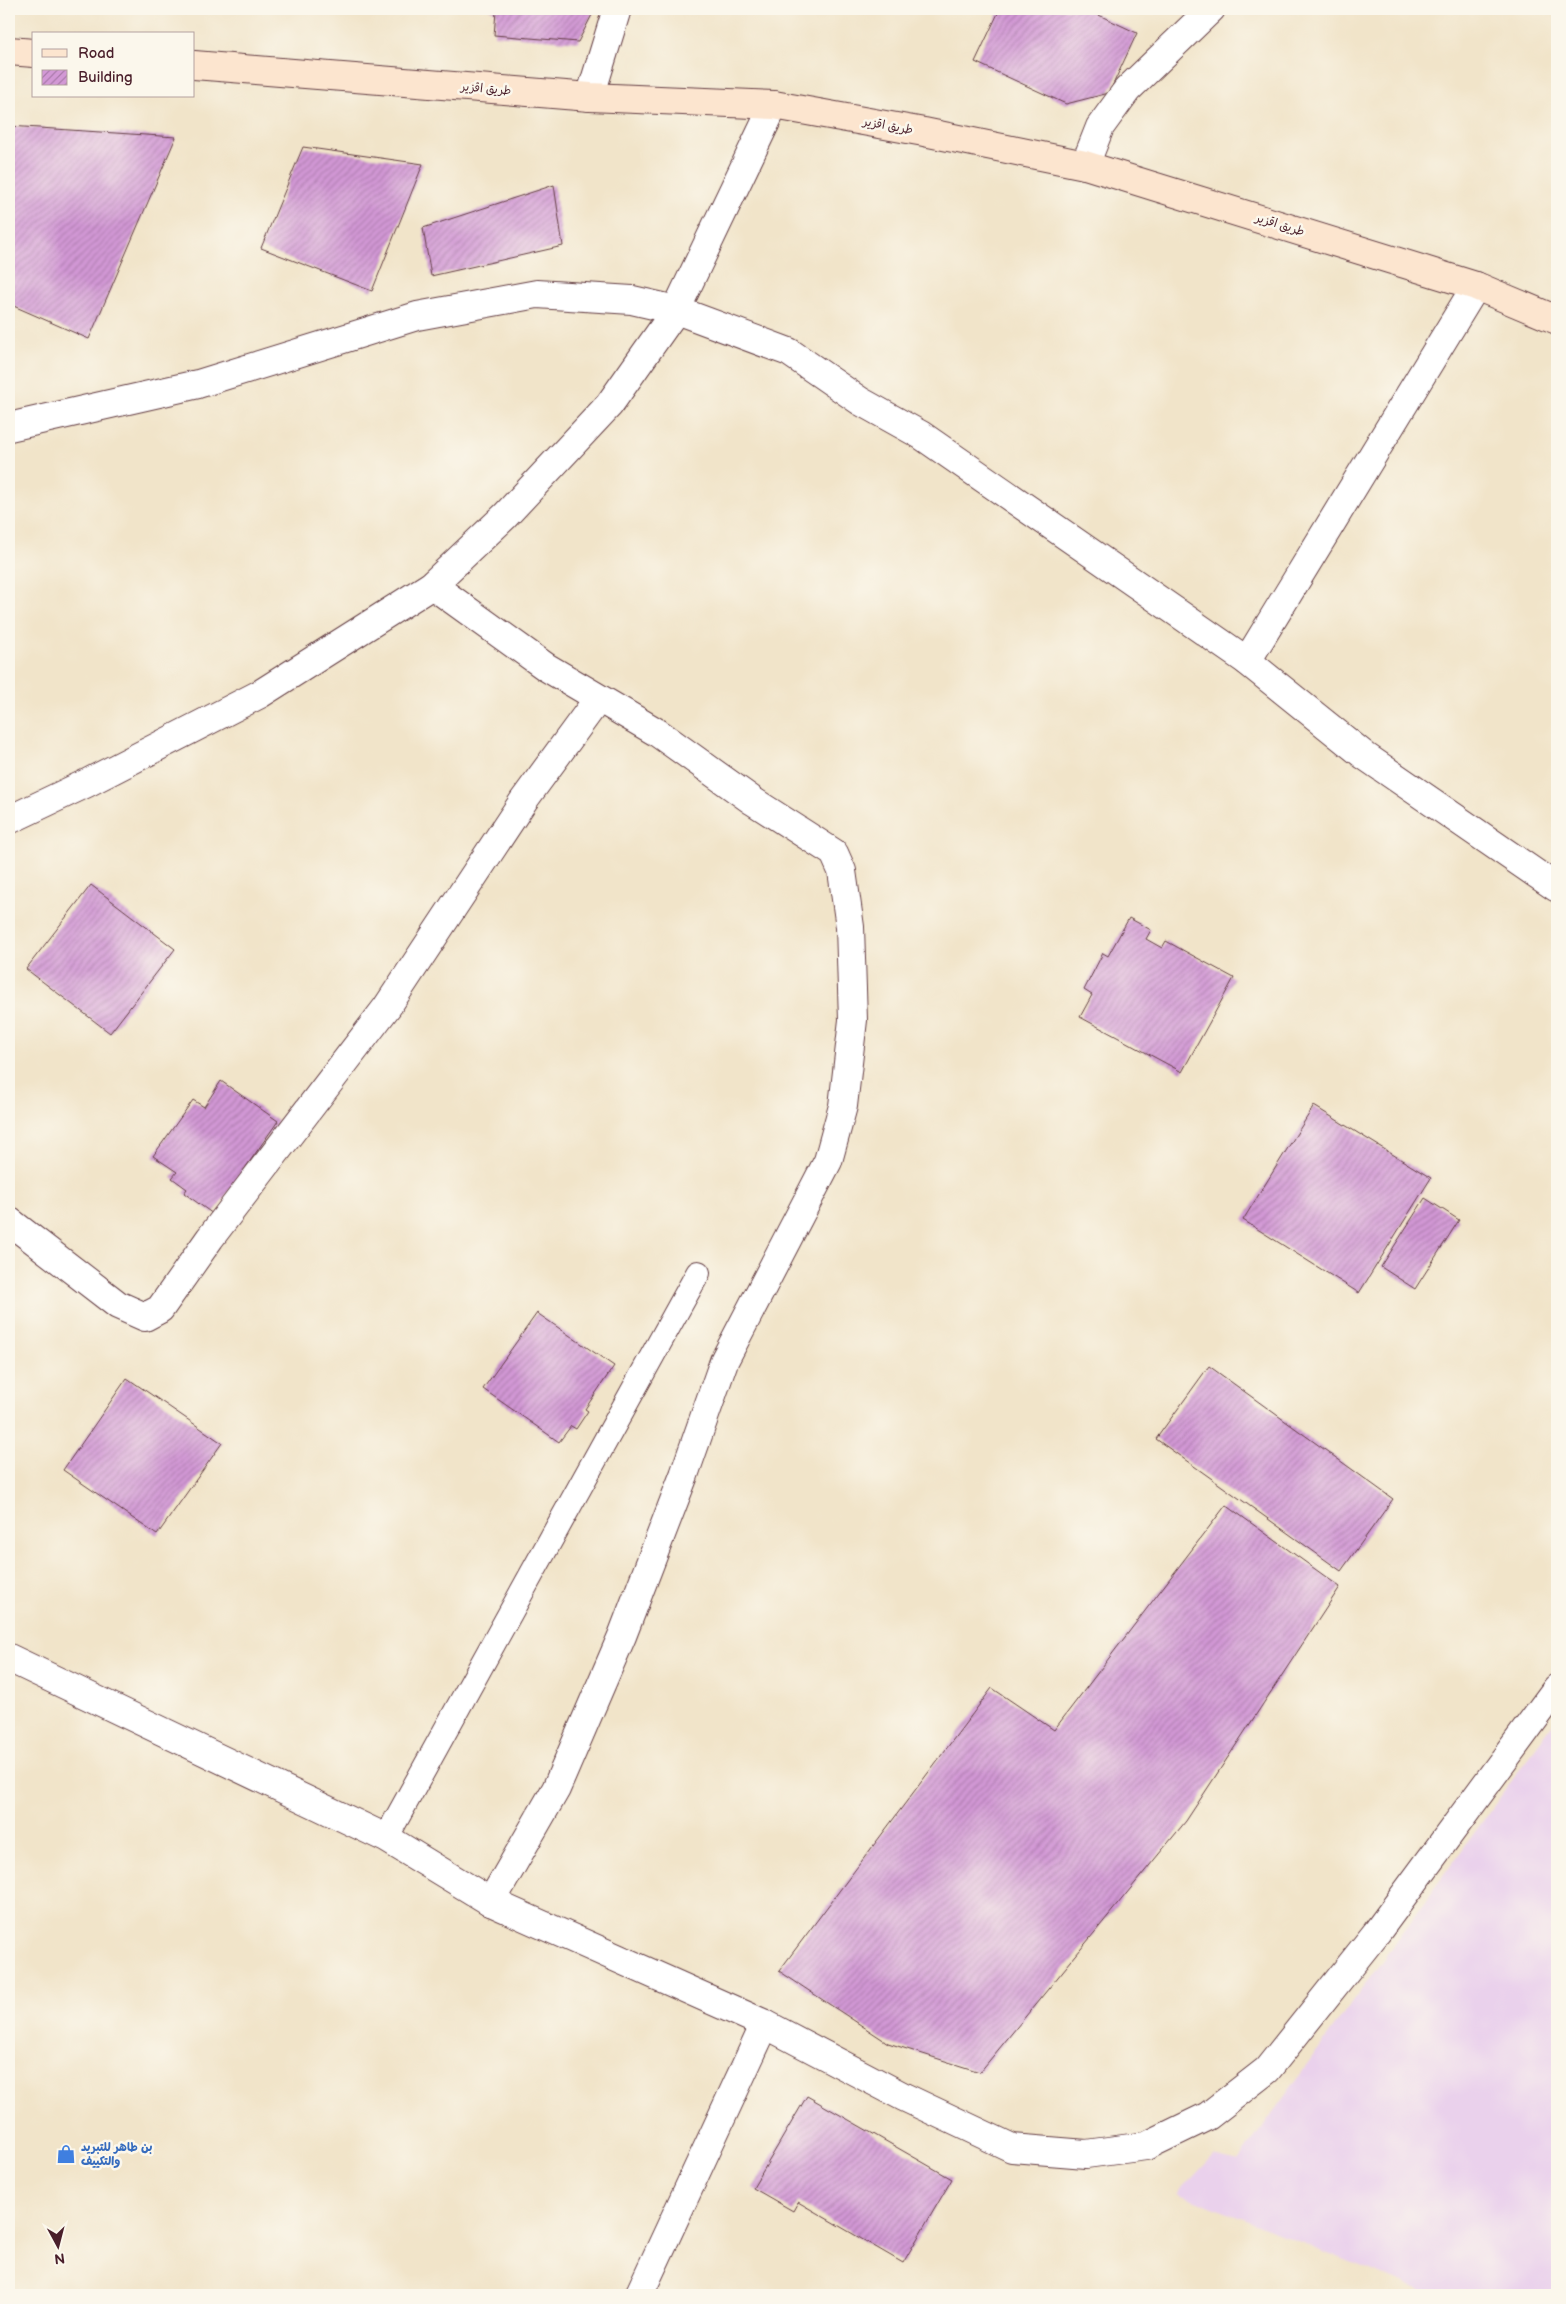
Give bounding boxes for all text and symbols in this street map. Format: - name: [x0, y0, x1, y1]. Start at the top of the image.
- legend: [32, 32, 195, 98]
- text: Road: [78, 44, 114, 63]
- text: Building: [78, 68, 133, 87]
- street label: طريق اقزير: [459, 79, 512, 99]
- street label: طريق اقزير: [861, 114, 914, 138]
- street label: طريق اقزير: [1253, 210, 1306, 240]
- place label: بن طاهر للتبريد والتكييف: [81, 2140, 152, 2169]
- shop icon: بن طاهر للتبريد والتكييف: [55, 2143, 77, 2165]
- north arrow: [32, 2222, 82, 2272]
- text: N: [53, 2249, 66, 2267]

